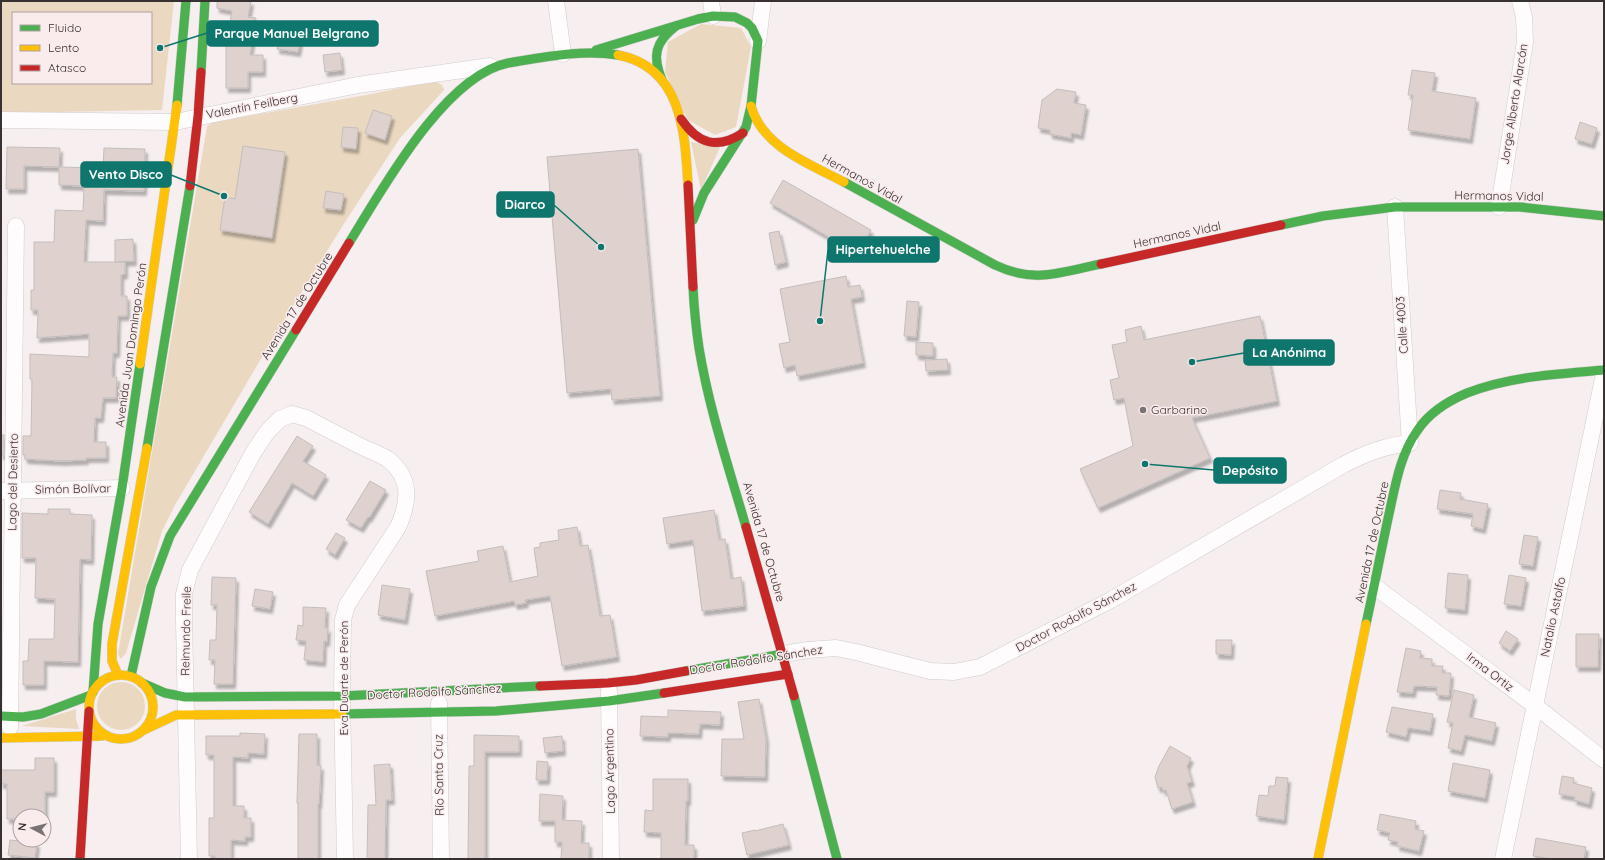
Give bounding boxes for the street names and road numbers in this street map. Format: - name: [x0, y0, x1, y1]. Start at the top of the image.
- street label: Jorge Alberto Alarcón: [1497, 42, 1530, 165]
- street label: Valentín Feilberg: [205, 89, 299, 122]
- street label: Hermanos Vidal: [820, 150, 905, 207]
- street label: Hermanos Vidal: [1454, 187, 1544, 204]
- street label: Hermanos Vidal: [1132, 218, 1222, 251]
- street label: Avenida 17 de Octubre: [257, 249, 336, 362]
- street label: Avenida Juan Domingo Perón: [112, 262, 149, 428]
- street label: Calle 4003: [1392, 296, 1411, 354]
- street label: Lago del Desierto: [4, 433, 21, 531]
- street label: Simón Bolívar: [35, 480, 112, 497]
- street label: Avenida 17 de Octubre: [740, 480, 789, 604]
- street label: Avenida 17 de Octubre: [1351, 480, 1392, 604]
- street label: Natalio Astolfo: [1537, 575, 1568, 658]
- street label: Doctor Rodolfo Sánchez: [1013, 578, 1139, 655]
- street label: Reimundo Freile: [177, 586, 194, 676]
- street label: Eva Duarte de Perón: [336, 621, 351, 735]
- street label: Doctor Rodolfo Sánchez: [688, 642, 824, 677]
- street label: Irma Ortiz: [1464, 649, 1517, 694]
- street label: Doctor Rodolfo Sánchez: [366, 680, 502, 703]
- street label: Lago Argentino: [601, 728, 618, 814]
- street label: Río Santa Cruz: [430, 734, 447, 816]

